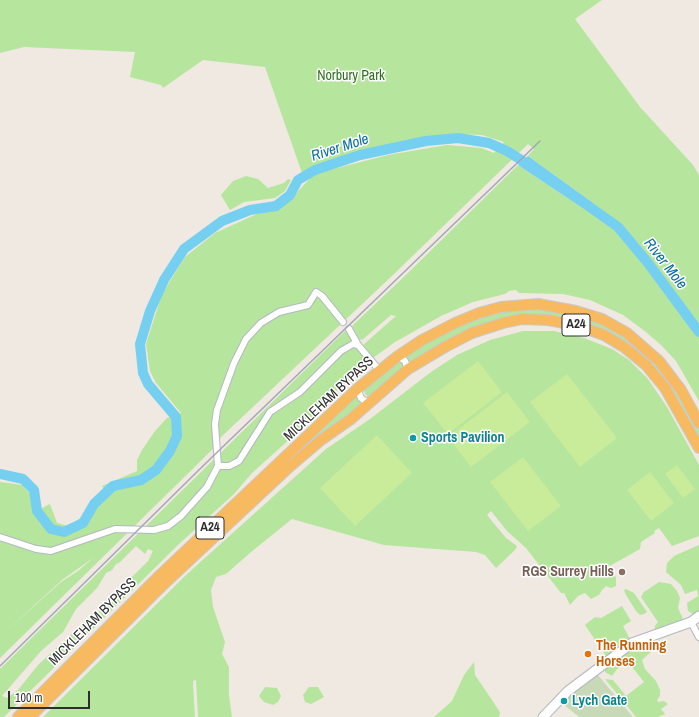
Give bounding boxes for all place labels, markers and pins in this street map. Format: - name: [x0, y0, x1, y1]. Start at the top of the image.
- place label: Sports Pavilion: [421, 430, 505, 446]
- marker: Sports Pavilion: [408, 433, 418, 443]
- place label: RGS Surrey Hills: [522, 564, 614, 580]
- marker: RGS Surrey Hills: [617, 567, 627, 577]
- place label: The Running Horses: [596, 638, 666, 670]
- marker: The Running Horses: [583, 649, 593, 659]
- place label: Lych Gate: [572, 693, 627, 709]
- marker: Lych Gate: [559, 696, 569, 706]

